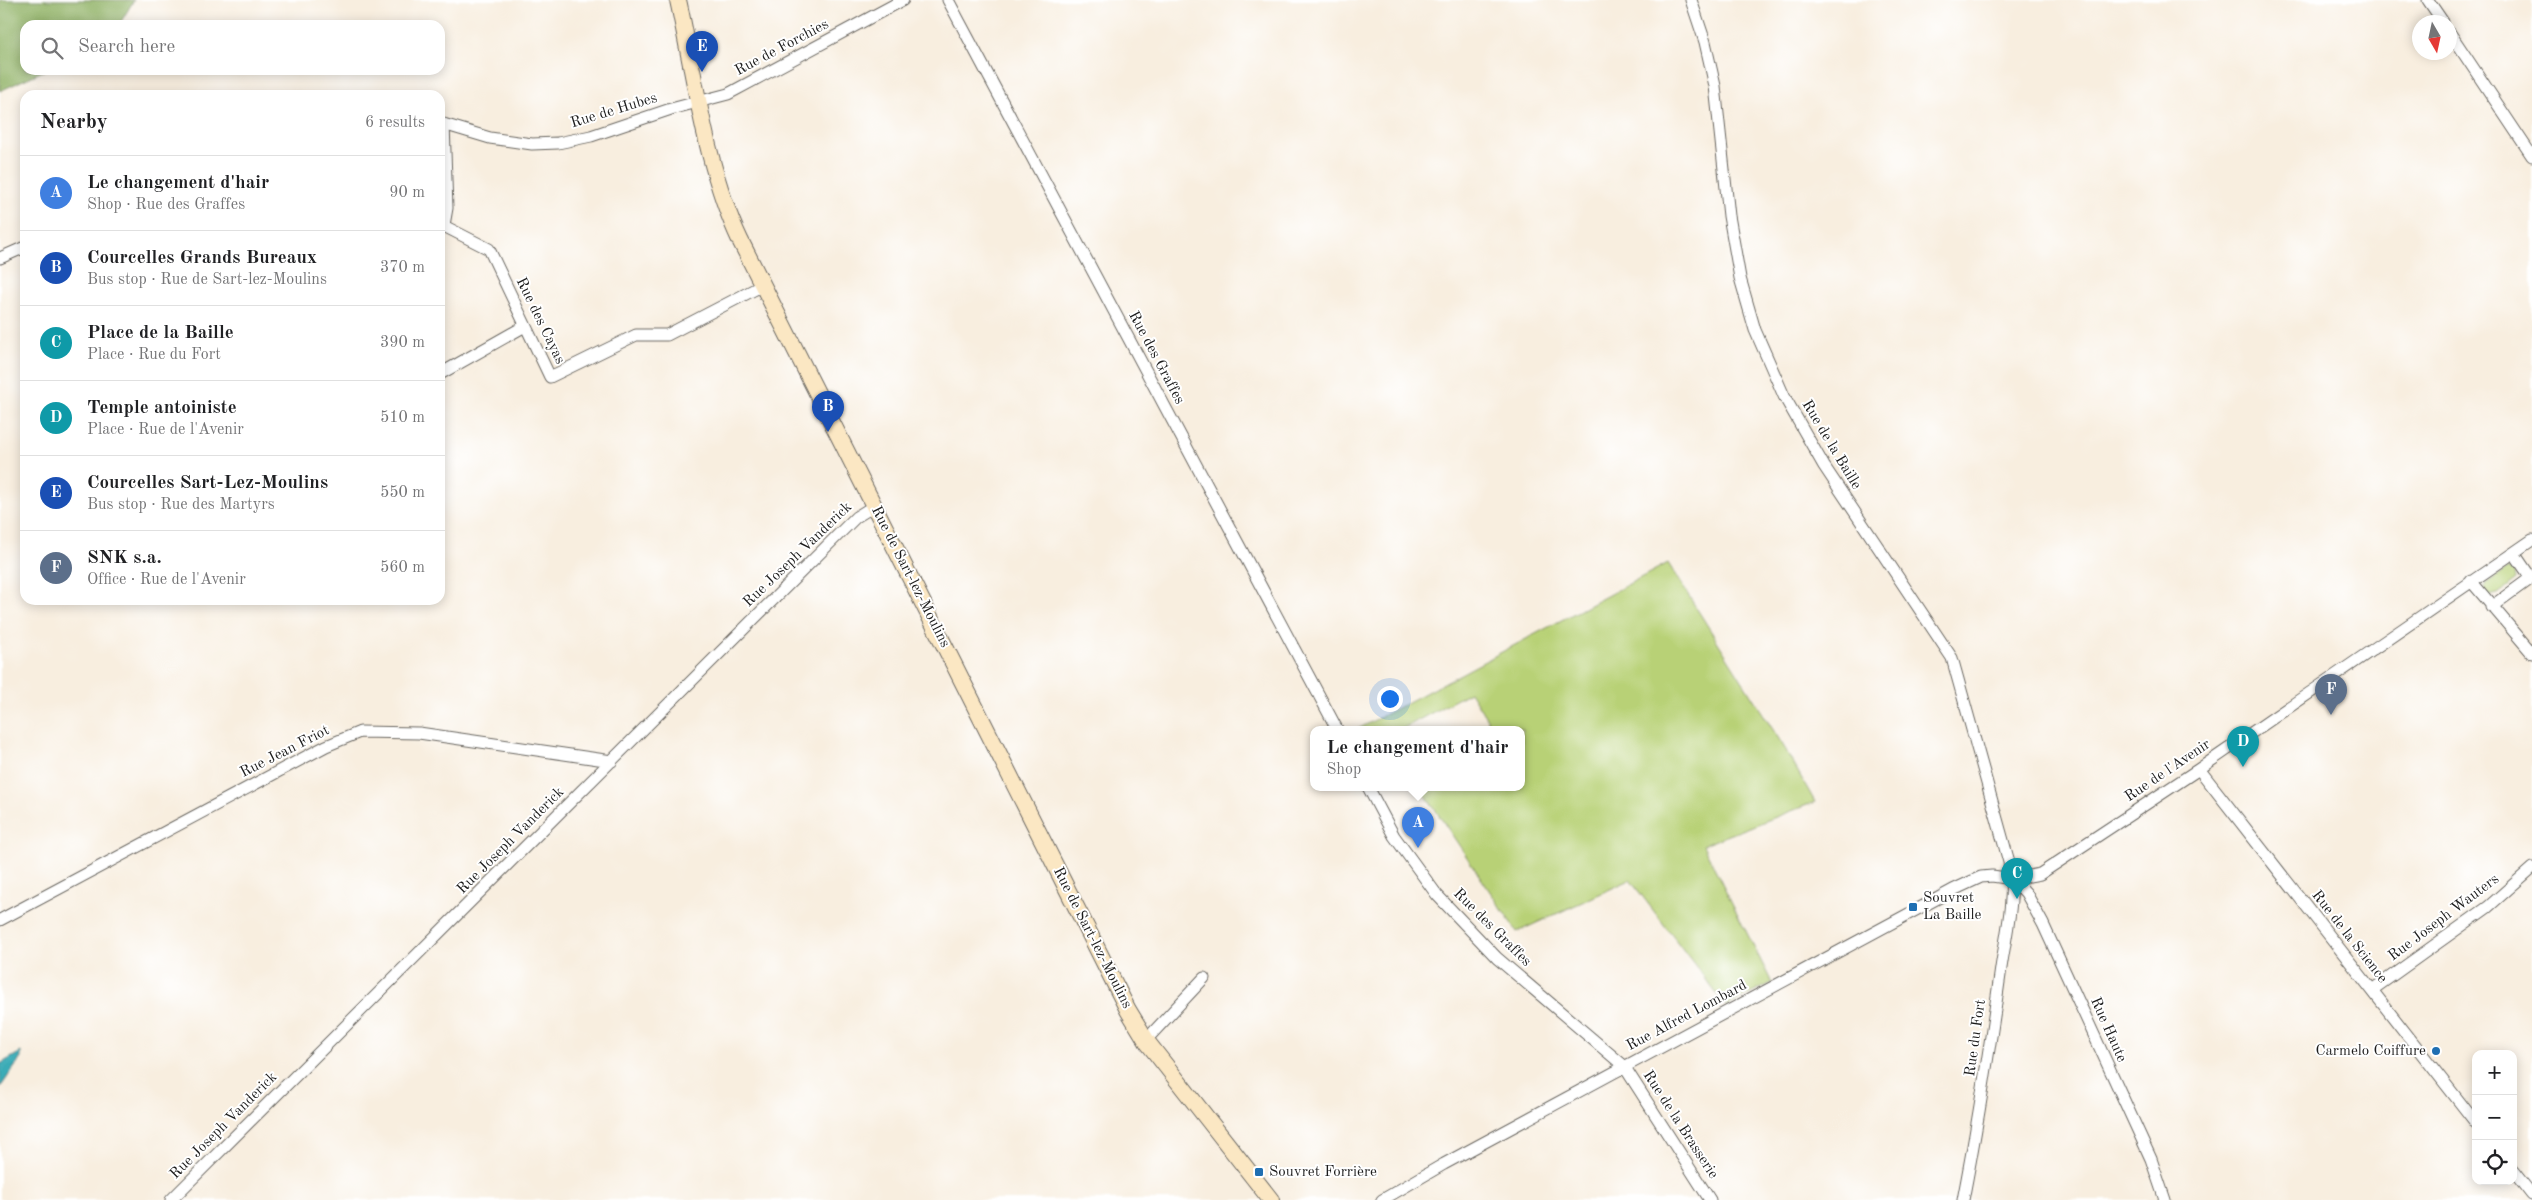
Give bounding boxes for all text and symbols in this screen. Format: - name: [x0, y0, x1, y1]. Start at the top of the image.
- north arrow: [2412, 15, 2457, 60]
- street label: Rue de Forchies: [733, 17, 831, 79]
- search box: [20, 20, 445, 75]
- pin: E: [686, 31, 718, 72]
- icon: search: [38, 34, 66, 62]
- text: Search here: [78, 38, 175, 57]
- street label: Rue de Hubes: [569, 91, 659, 131]
- text: Nearby: [40, 112, 108, 133]
- text: 6 results: [365, 115, 425, 131]
- text: Le changement d'hair: [87, 174, 269, 193]
- text: A: [50, 185, 62, 201]
- text: 90 m: [389, 185, 425, 201]
- text: Shop · Rue des Graffes: [87, 197, 245, 213]
- text: Courcelles Grands Bureaux: [87, 249, 317, 268]
- text: B: [50, 260, 62, 276]
- text: 370 m: [380, 260, 425, 276]
- text: Bus stop · Rue de Sart-lez-Moulins: [87, 272, 327, 288]
- street label: Rue des Cayas: [513, 276, 567, 366]
- street label: Rue des Graffes: [1125, 309, 1187, 407]
- text: Place de la Baille: [87, 324, 234, 343]
- text: C: [51, 335, 61, 351]
- text: 390 m: [380, 335, 425, 351]
- text: Place · Rue du Fort: [87, 347, 221, 363]
- pin: B: [812, 391, 844, 432]
- street label: Rue de la Baille: [1798, 398, 1864, 492]
- text: Temple antoiniste: [87, 399, 237, 418]
- text: D: [50, 410, 62, 426]
- text: 510 m: [380, 410, 425, 426]
- text: Place · Rue de l'Avenir: [87, 422, 244, 438]
- text: Courcelles Sart-Lez-Moulins: [87, 474, 328, 493]
- text: E: [50, 485, 62, 501]
- text: 550 m: [380, 485, 425, 501]
- text: Bus stop · Rue des Martyrs: [87, 497, 275, 513]
- street label: Rue Joseph Vanderick: [741, 499, 855, 610]
- street label: Rue de Sart-lez-Moulins: [868, 504, 952, 650]
- text: SNK s.a.: [87, 549, 162, 568]
- text: F: [51, 560, 61, 576]
- text: 560 m: [380, 560, 425, 576]
- text: Office · Rue de l'Avenir: [87, 572, 246, 588]
- pin: F: [2315, 674, 2347, 715]
- your location: [1377, 686, 1403, 712]
- street label: Rue Jean Friot: [238, 723, 332, 781]
- popup: [1310, 726, 1525, 791]
- pin: D: [2227, 726, 2259, 767]
- street label: Rue de l'Avenir: [2123, 737, 2213, 805]
- text: Le changement d'hair: [1326, 739, 1509, 758]
- text: Shop: [1326, 762, 1361, 778]
- street label: Rue Joseph Vanderick: [455, 785, 567, 897]
- pin: A: [1402, 807, 1434, 848]
- pin: C: [2001, 858, 2033, 899]
- street label: Rue de Sart-lez-Moulins: [1050, 865, 1134, 1011]
- street label: Rue Joseph Wauters: [2386, 872, 2502, 964]
- street label: Rue des Graffes: [1450, 886, 1534, 970]
- street label: Rue de la Science: [2308, 888, 2390, 986]
- place label: Souvret La Baille: [1923, 891, 1982, 923]
- marker: Souvret La Baille: [1907, 901, 1919, 913]
- street label: Rue Alfred Lombard: [1624, 978, 1750, 1054]
- street label: Rue Haute: [2087, 995, 2129, 1065]
- street label: Rue du Fort: [1963, 998, 1989, 1078]
- place label: Carmelo Coiffure: [2315, 1044, 2426, 1059]
- marker: Carmelo Coiffure: [2430, 1045, 2442, 1057]
- map controls: [2472, 1050, 2517, 1185]
- button: +: [2472, 1050, 2517, 1095]
- street label: Rue de la Brasserie: [1640, 1068, 1720, 1182]
- street label: Rue Joseph Vanderick: [168, 1070, 280, 1182]
- button: −: [2472, 1095, 2517, 1140]
- button: locate: [2472, 1140, 2517, 1185]
- place label: Souvret Forrière: [1269, 1165, 1377, 1180]
- marker: Souvret Forrière: [1253, 1166, 1265, 1178]

